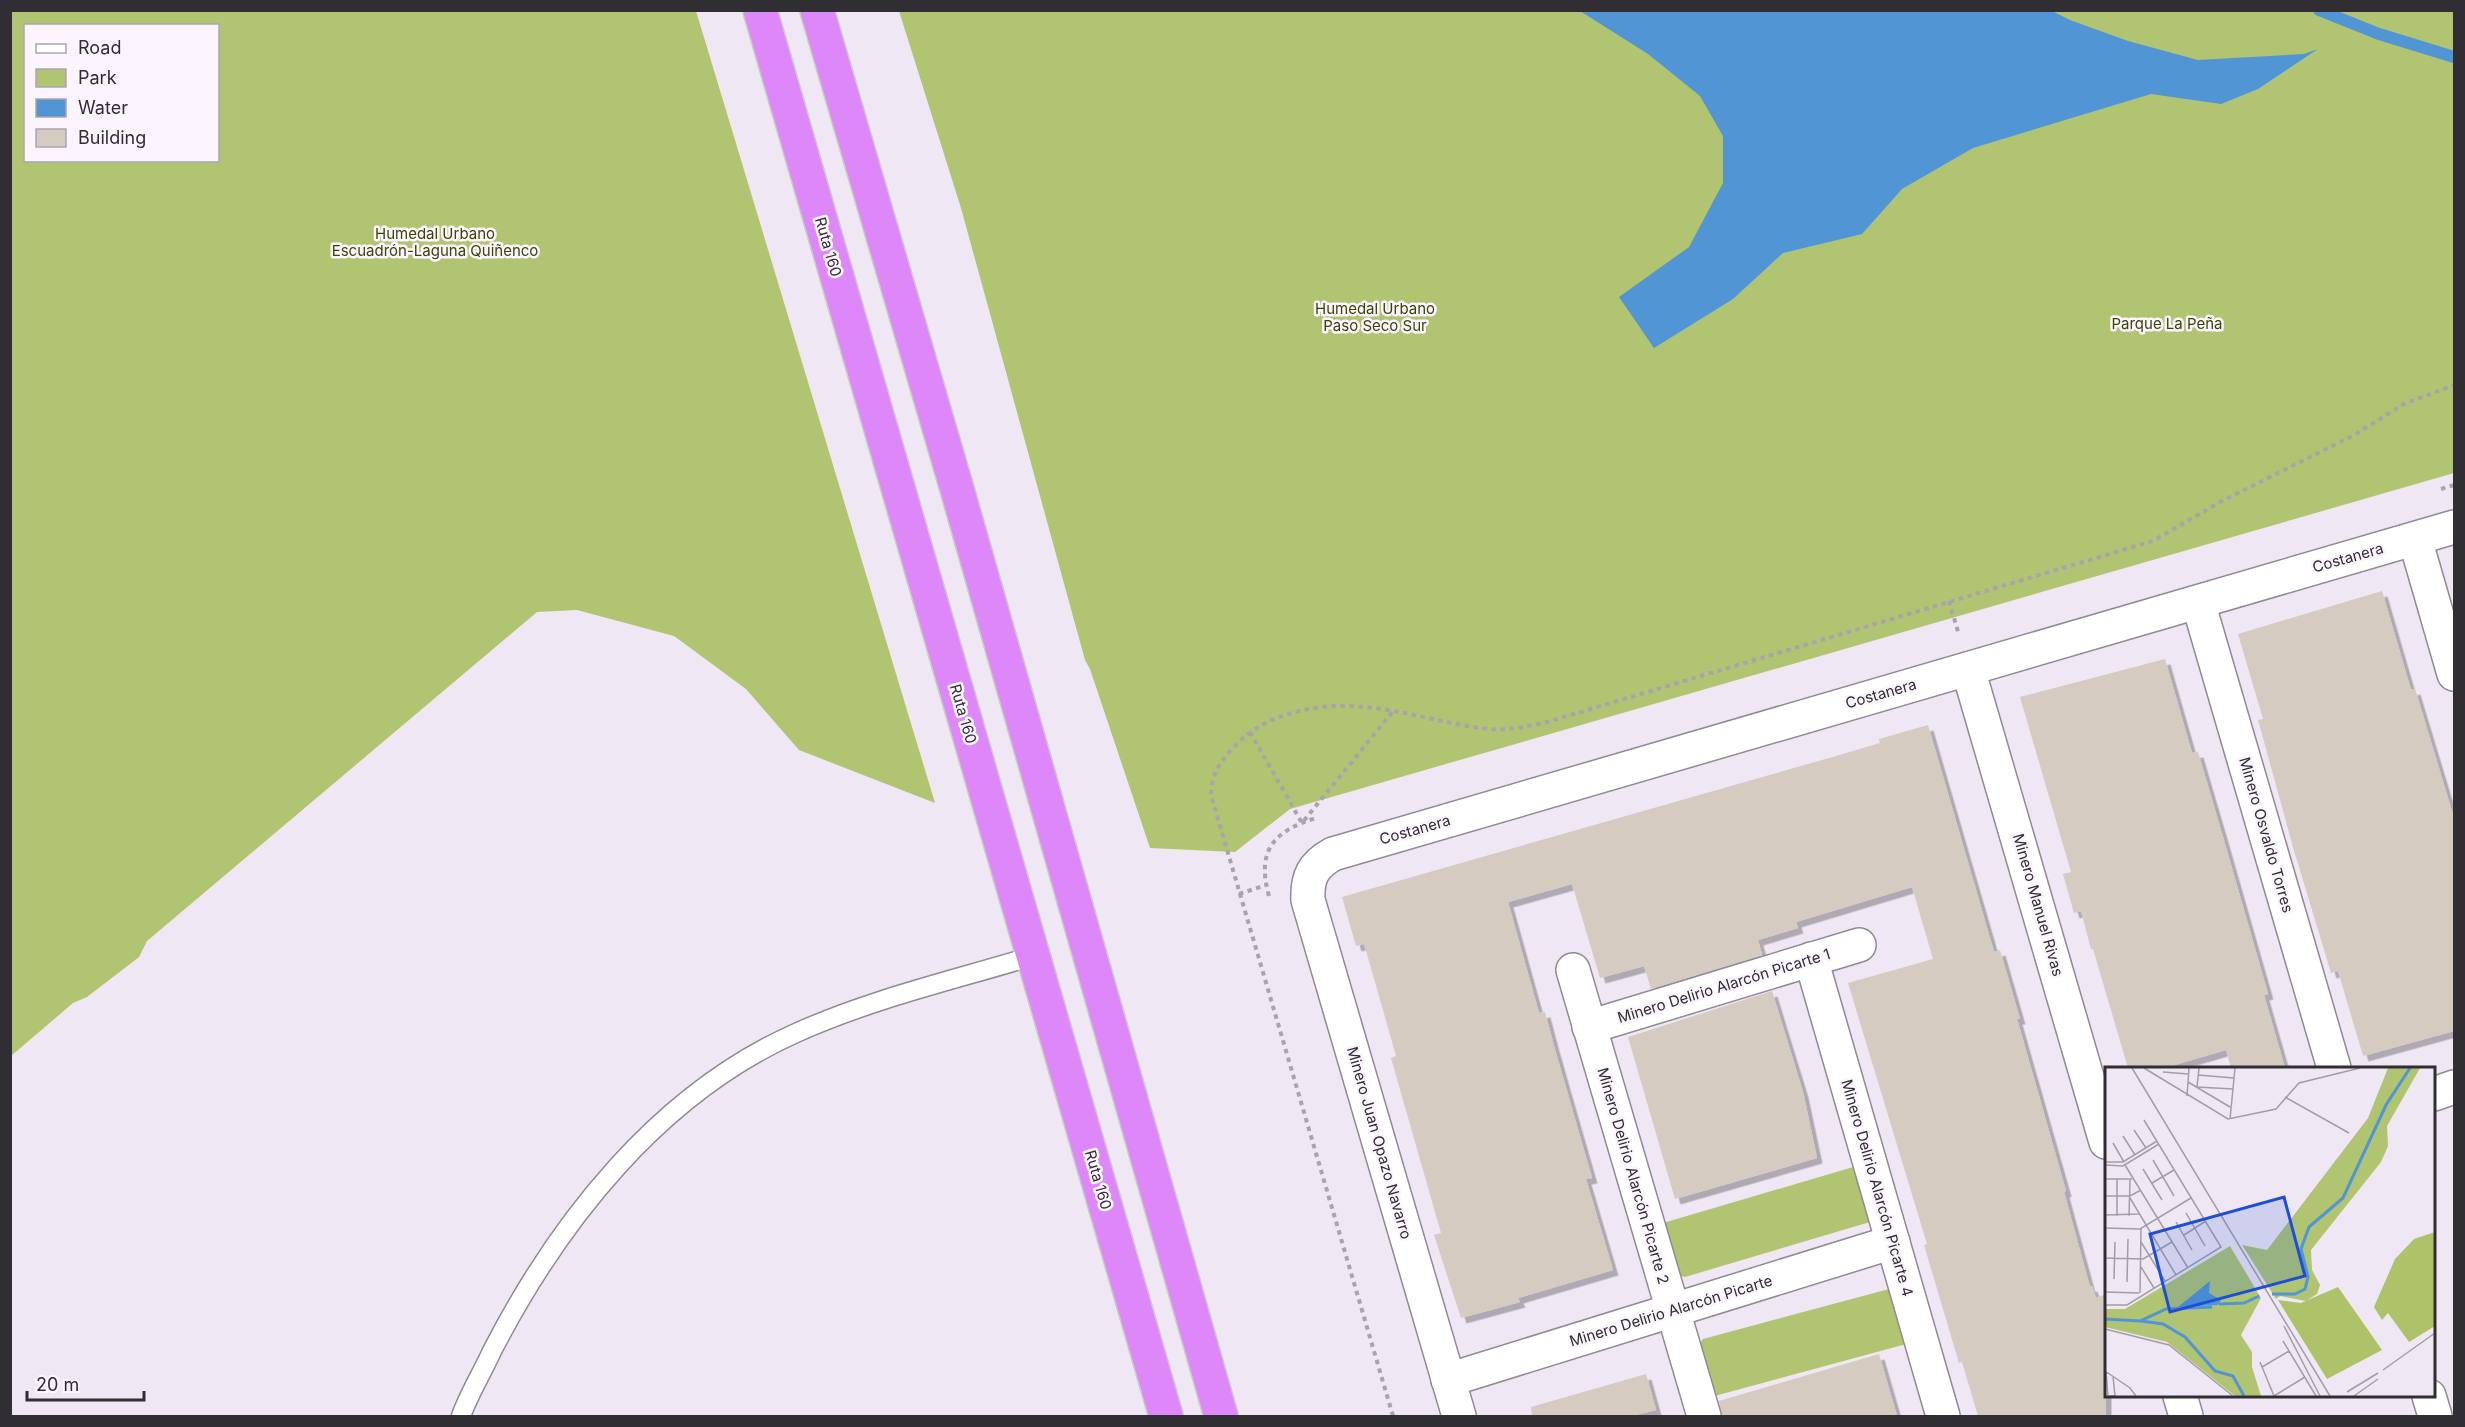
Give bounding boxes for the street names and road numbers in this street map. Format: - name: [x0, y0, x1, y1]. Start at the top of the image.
- street label: Ruta 160: [811, 215, 846, 279]
- street label: Costanera: [2310, 538, 2386, 577]
- street label: Costanera: [1843, 674, 1919, 713]
- street label: Ruta 160: [946, 682, 981, 746]
- street label: Minero Osvaldo Torres: [2235, 755, 2298, 915]
- street label: Costanera: [1377, 810, 1453, 849]
- street label: Minero Manuel Rivas: [2009, 831, 2068, 979]
- street label: Minero Delirio Alarcón Picarte 1: [1615, 944, 1833, 1027]
- street label: Minero Juan Opazo Navarro: [1343, 1044, 1416, 1241]
- street label: Minero Delirio Alarcón Picarte 2: [1593, 1065, 1674, 1286]
- street label: Minero Delirio Alarcón Picarte 4: [1837, 1077, 1918, 1299]
- street label: Ruta 160: [1081, 1148, 1116, 1212]
- street label: Minero Delirio Alarcón Picarte: [1567, 1271, 1775, 1350]

